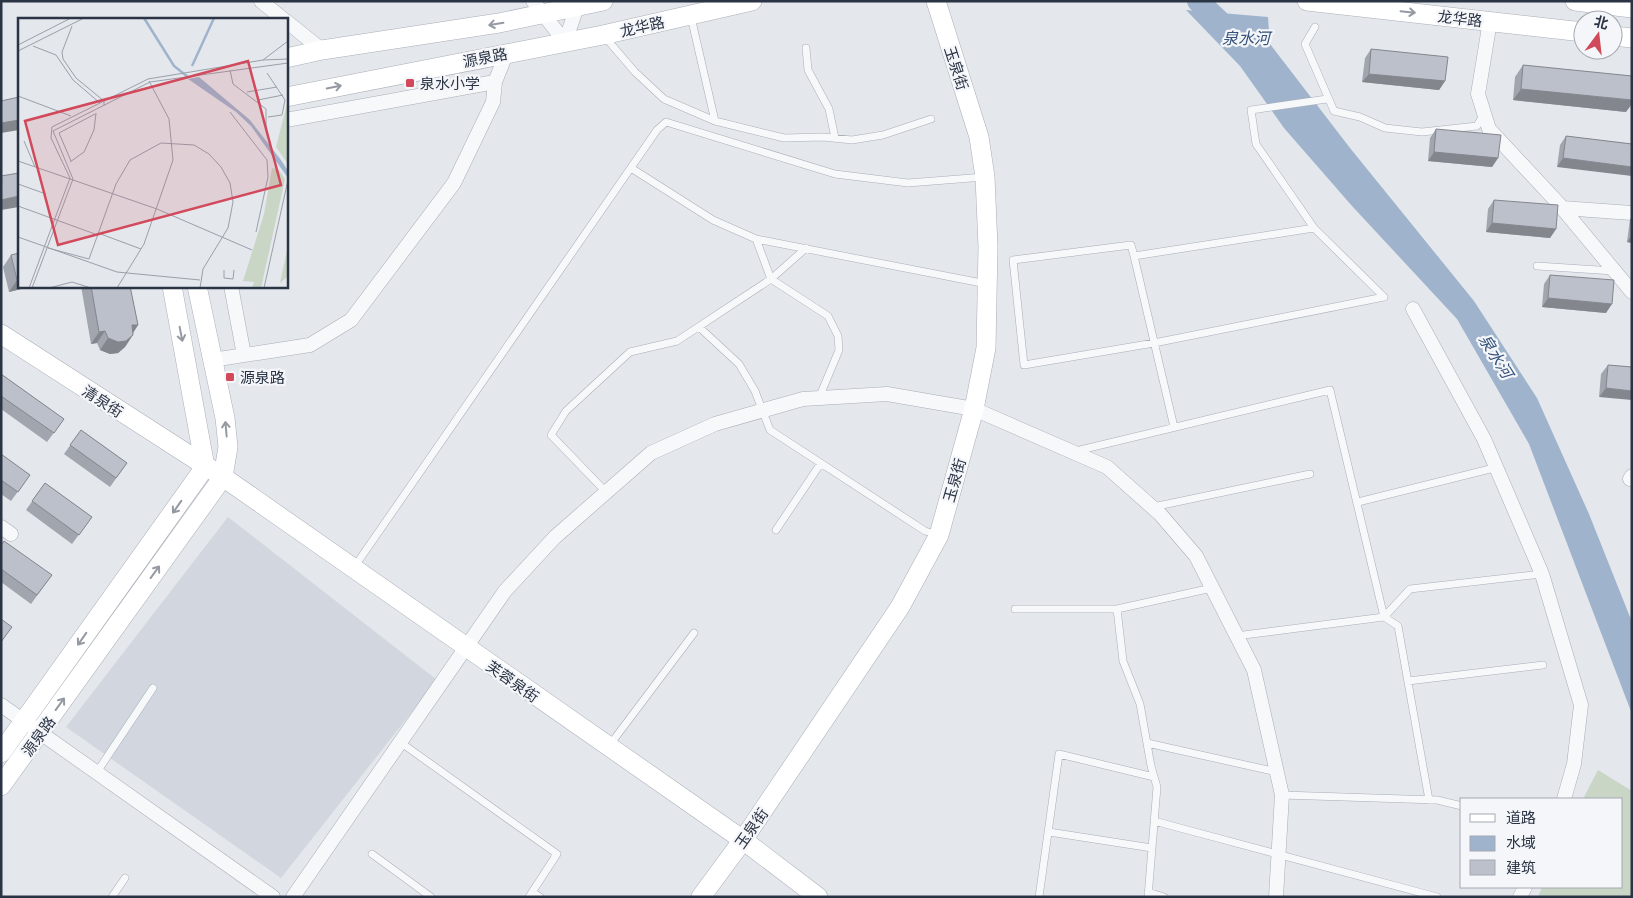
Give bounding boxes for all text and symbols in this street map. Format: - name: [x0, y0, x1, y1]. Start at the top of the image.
- street label: 龙华路: [1437, 6, 1483, 30]
- one-way arrow: [1400, 7, 1416, 17]
- north arrow: [1573, 10, 1623, 60]
- street label: 龙华路: [618, 11, 666, 41]
- text: 北: [1592, 11, 1611, 33]
- inset map: [18, 18, 288, 288]
- one-way arrow: [489, 19, 505, 29]
- water label: 泉水河: [1222, 27, 1273, 49]
- street label: 源泉路: [461, 43, 509, 71]
- street label: 玉泉街: [941, 44, 973, 92]
- place label: 泉水小学: [420, 73, 480, 93]
- marker: 泉水小学: [404, 77, 416, 89]
- one-way arrow: [326, 82, 342, 91]
- one-way arrow: [177, 326, 186, 342]
- water label: 泉水河: [1474, 330, 1520, 385]
- place label: 源泉路: [240, 367, 285, 387]
- marker: 源泉路: [224, 371, 236, 383]
- street label: 清泉街: [79, 380, 127, 422]
- one-way arrow: [221, 421, 231, 437]
- street label: 玉泉街: [938, 456, 970, 504]
- one-way arrow: [172, 500, 182, 514]
- one-way arrow: [150, 565, 160, 579]
- one-way arrow: [77, 632, 88, 646]
- street label: 芙蓉泉街: [483, 656, 543, 706]
- one-way arrow: [55, 697, 65, 711]
- street label: 源泉路: [17, 712, 59, 760]
- legend: [1460, 798, 1623, 888]
- street label: 玉泉街: [730, 804, 772, 852]
- text: 道路: [1506, 807, 1536, 827]
- text: 水域: [1506, 832, 1536, 852]
- text: 建筑: [1506, 857, 1536, 877]

